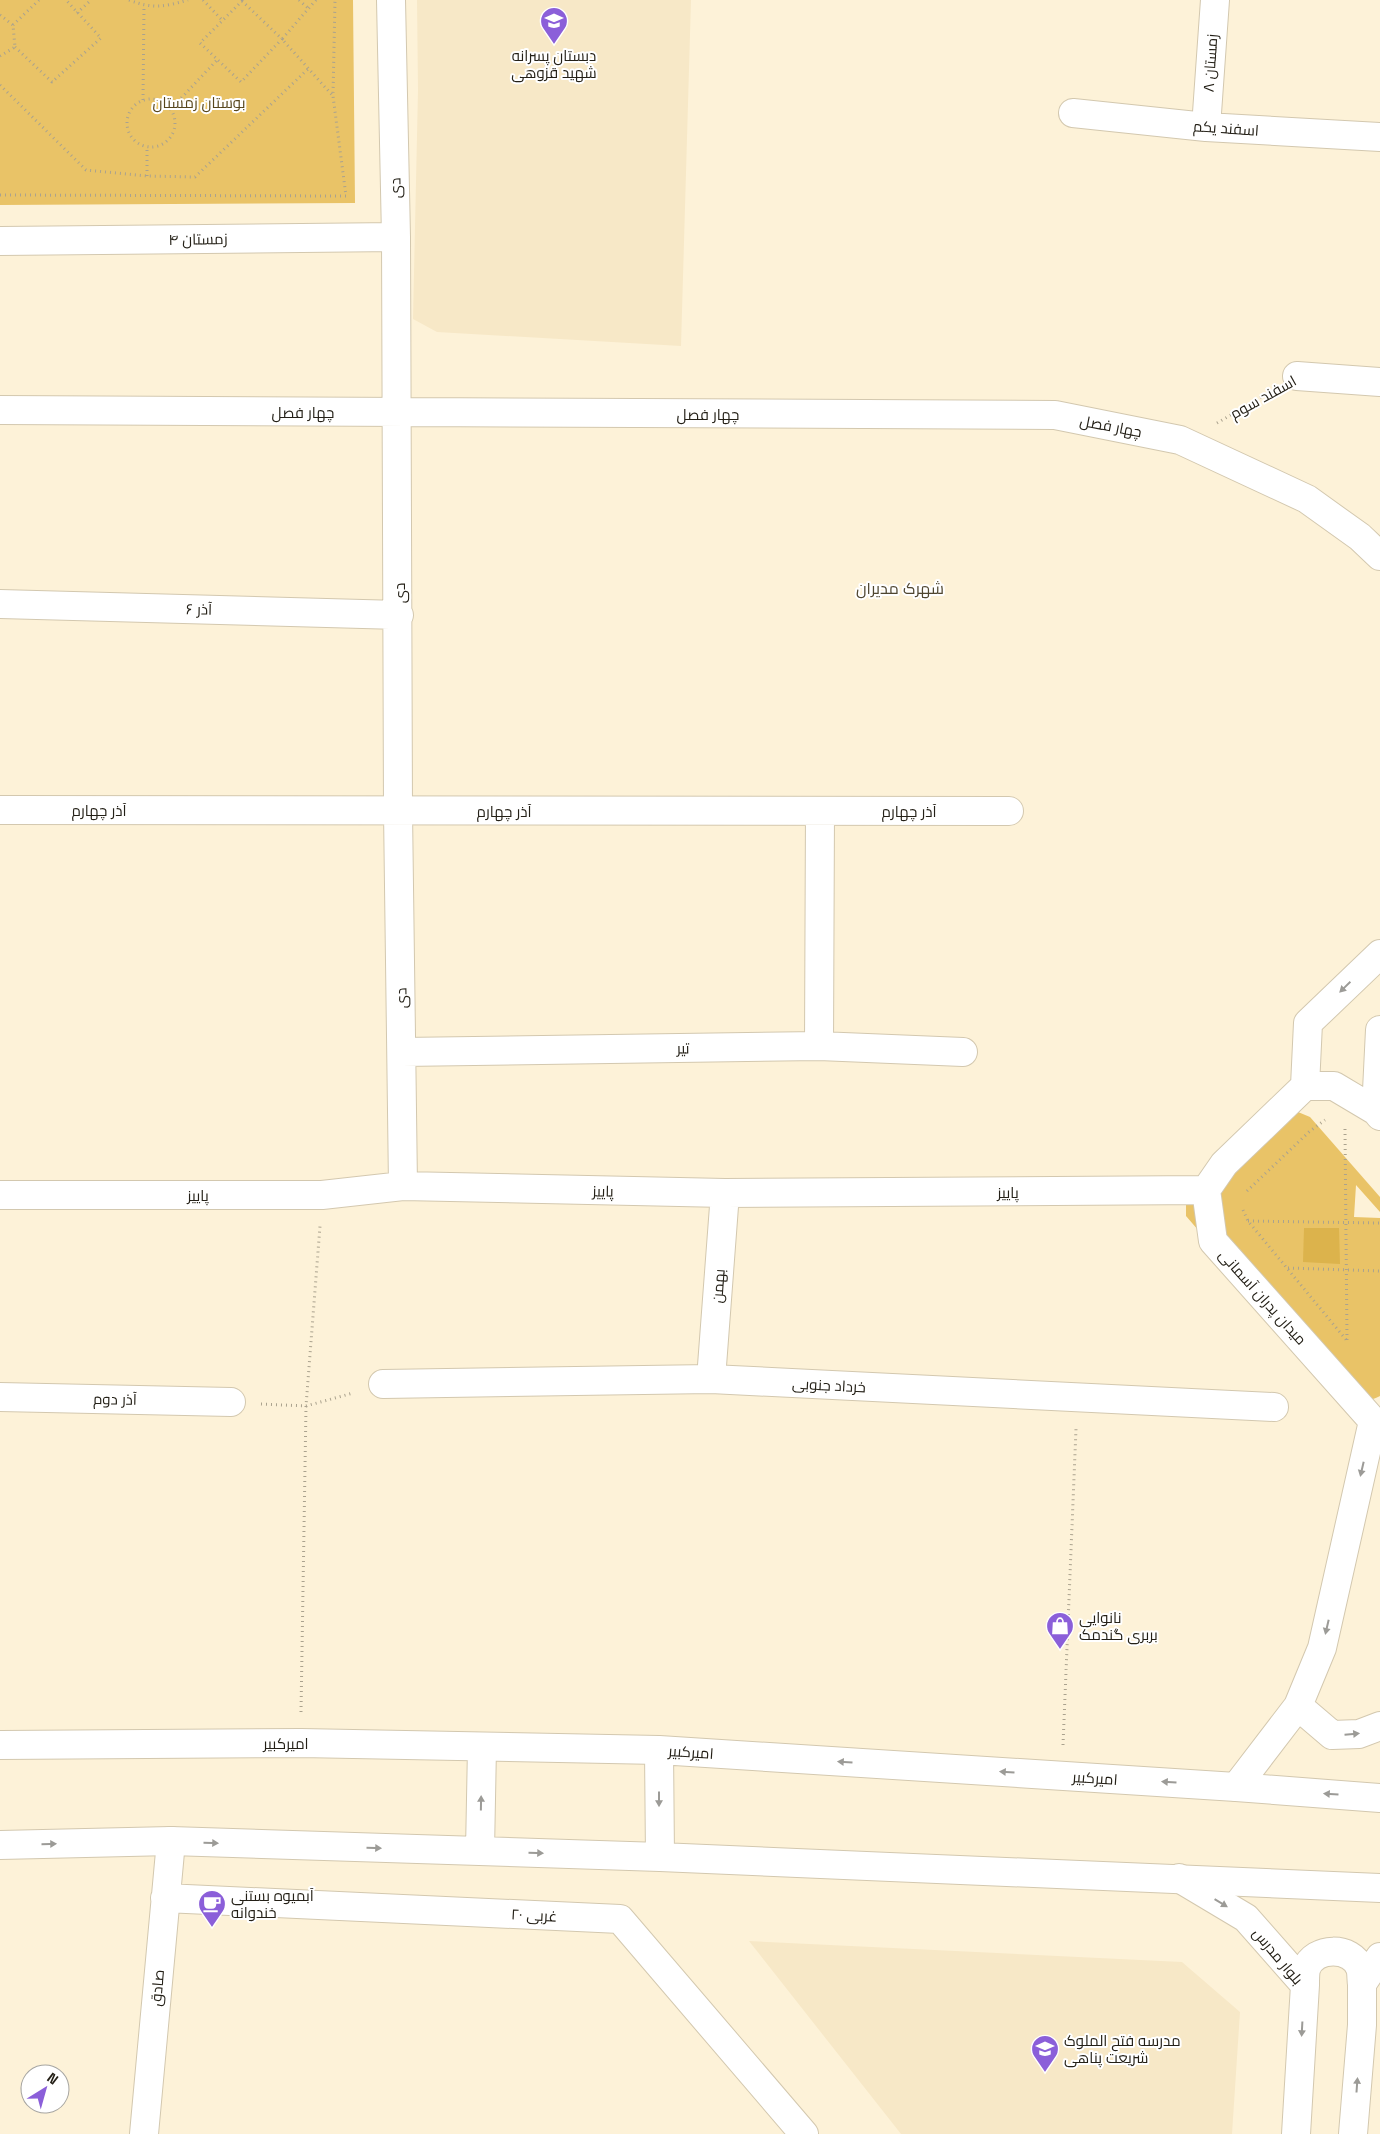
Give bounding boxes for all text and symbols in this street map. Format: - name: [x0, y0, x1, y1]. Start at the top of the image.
- school or university icon: دبستان پسرانه شهید قزوهی: [539, 6, 569, 45]
- street label: زمستان ۸: [1198, 33, 1223, 93]
- place label: دبستان پسرانه شهید قزوهی: [511, 46, 597, 83]
- park label: بوستان زمستان: [152, 93, 246, 113]
- street label: اسفند یکم: [1192, 116, 1260, 141]
- street label: دی: [385, 177, 406, 199]
- street label: زمستان ۴: [168, 229, 228, 250]
- street label: اسفند سوم: [1227, 371, 1300, 424]
- street label: چهار فصل: [272, 403, 334, 423]
- street label: چهار فصل: [677, 405, 739, 425]
- street label: چهار فصل: [1078, 411, 1144, 442]
- district label: شهرک مدیران: [856, 578, 944, 599]
- street label: دی: [390, 583, 410, 603]
- street label: آذر ۶: [186, 599, 212, 619]
- street label: آذر چهارم: [71, 801, 127, 821]
- street label: آذر چهارم: [476, 802, 532, 822]
- street label: آذر چهارم: [881, 802, 937, 822]
- one-way arrow: [1339, 981, 1351, 993]
- street label: دی: [391, 987, 412, 1009]
- street label: تیر: [675, 1038, 690, 1058]
- street label: پاییز: [591, 1181, 614, 1202]
- street label: پاییز: [996, 1183, 1019, 1203]
- street label: پاییز: [186, 1186, 209, 1206]
- street label: میدان پدران آسمانی: [1214, 1245, 1311, 1349]
- street label: بهمن: [707, 1268, 730, 1304]
- street label: خرداد جنوبی: [792, 1374, 866, 1397]
- street label: آذر دوم: [93, 1389, 137, 1410]
- one-way arrow: [1358, 1461, 1366, 1476]
- place label: نانوایی بربری گندمک: [1079, 1608, 1158, 1645]
- shop icon: نانوایی بربری گندمک: [1045, 1611, 1075, 1650]
- one-way arrow: [1323, 1620, 1331, 1635]
- one-way arrow: [1344, 1730, 1360, 1738]
- street label: امیرکبیر: [262, 1734, 309, 1753]
- street label: امیرکبیر: [667, 1741, 714, 1763]
- one-way arrow: [837, 1758, 853, 1766]
- street label: امیرکبیر: [1071, 1767, 1118, 1789]
- one-way arrow: [999, 1768, 1015, 1776]
- one-way arrow: [1161, 1778, 1177, 1786]
- one-way arrow: [1323, 1789, 1339, 1797]
- one-way arrow: [656, 1791, 664, 1807]
- one-way arrow: [477, 1794, 485, 1810]
- one-way arrow: [203, 1839, 219, 1847]
- one-way arrow: [41, 1840, 57, 1848]
- one-way arrow: [366, 1844, 382, 1852]
- one-way arrow: [528, 1850, 544, 1858]
- place label: آبمیوه بستنی خندوانه: [231, 1886, 314, 1922]
- cafe icon: آبمیوه بستنی خندوانه: [197, 1889, 227, 1928]
- one-way arrow: [1214, 1898, 1227, 1907]
- street label: ۲۰ غربی: [510, 1904, 558, 1927]
- street label: بلوار مدرس: [1248, 1924, 1307, 1989]
- street label: صادق: [146, 1969, 169, 2007]
- one-way arrow: [1298, 2021, 1306, 2037]
- place label: مدرسه فتح الملوک شریعت پناهی: [1064, 2031, 1181, 2068]
- school or university icon: مدرسه فتح الملوک شریعت پناهی: [1030, 2034, 1060, 2073]
- north arrow: [20, 2064, 70, 2114]
- text: N: [44, 2069, 62, 2089]
- one-way arrow: [1353, 2077, 1361, 2093]

